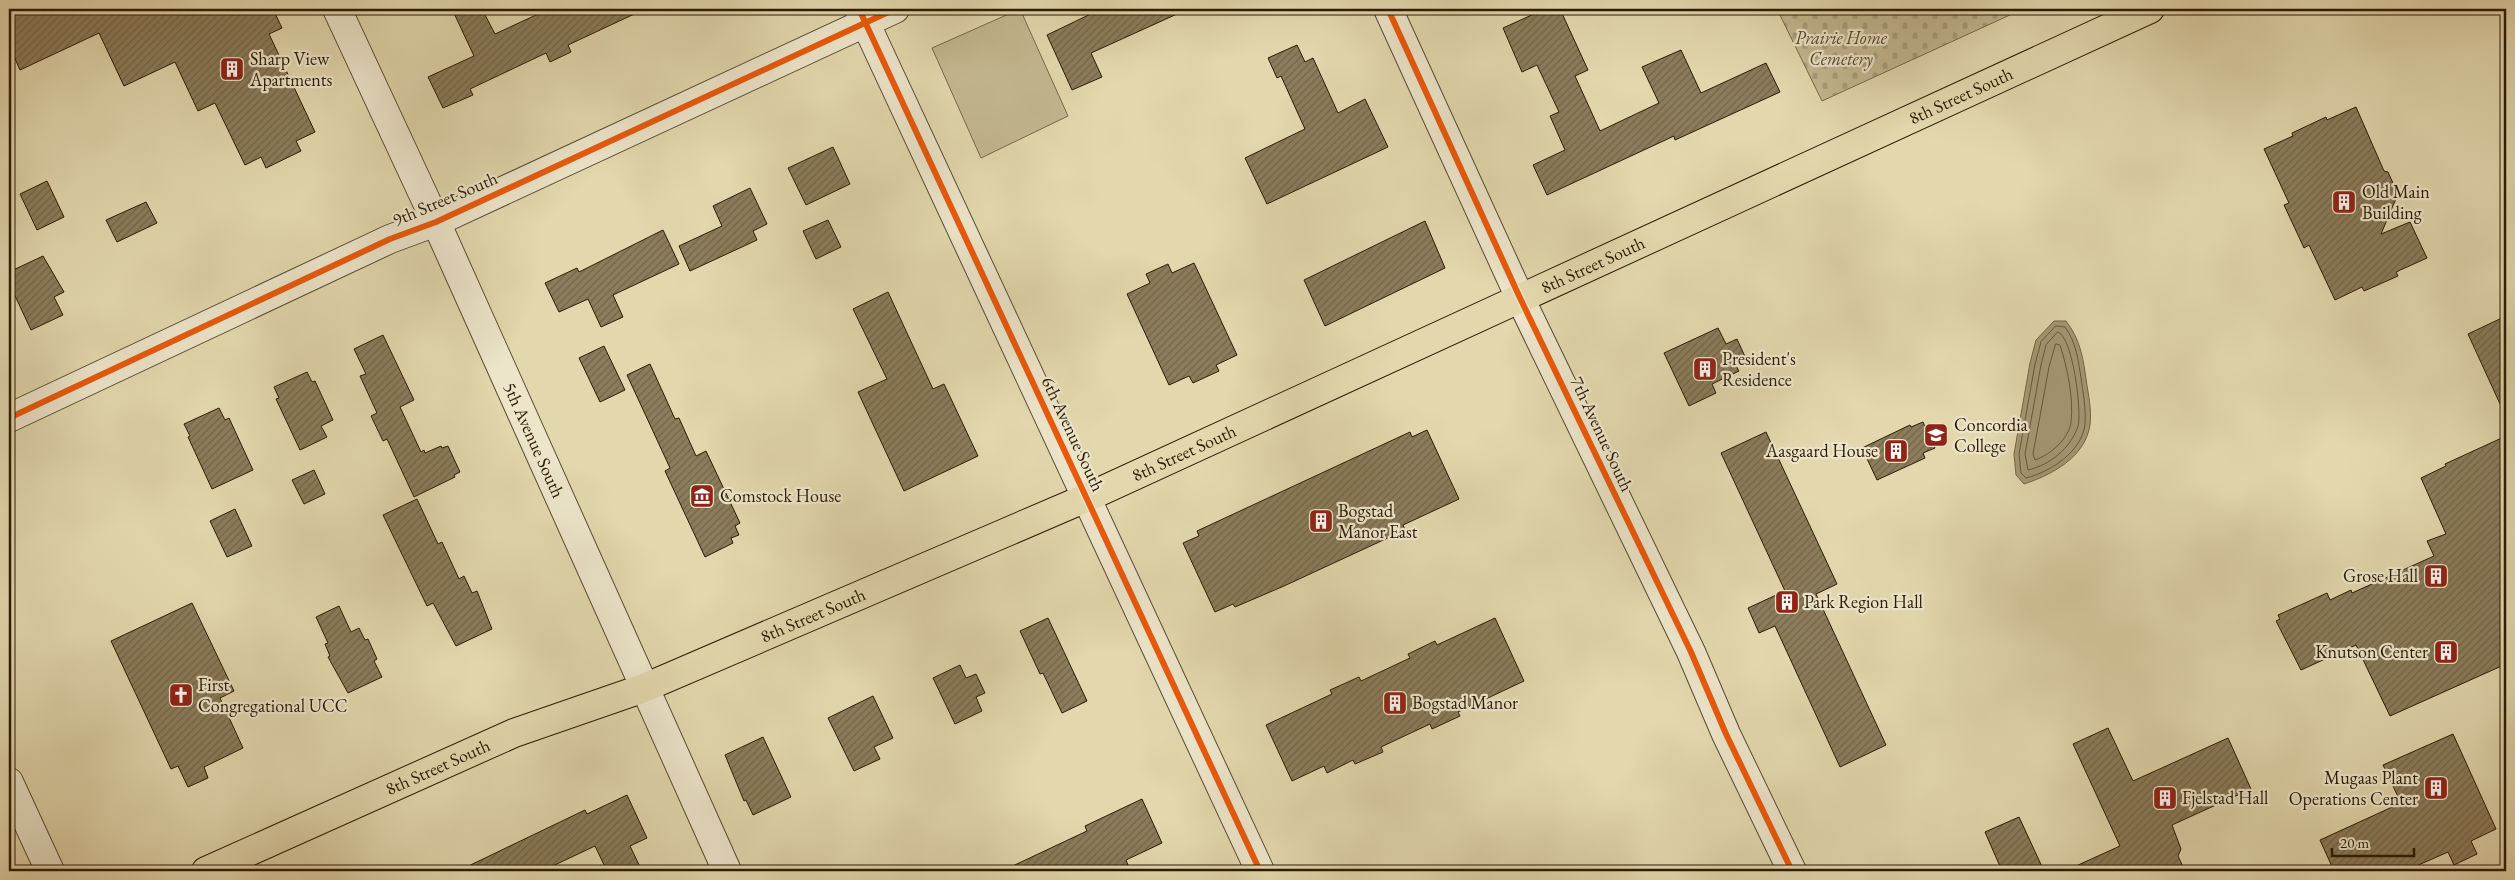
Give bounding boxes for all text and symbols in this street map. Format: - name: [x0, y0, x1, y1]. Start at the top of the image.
- park label: Prairie Home Cemetery: [1795, 26, 1888, 71]
- place label: Sharp View Apartments: [249, 47, 332, 91]
- building icon: Sharp View Apartments: [219, 56, 245, 82]
- street label: 8th Street South: [1905, 62, 2016, 129]
- street label: 9th Street South: [389, 166, 501, 231]
- place label: Old Main Building: [2362, 180, 2430, 224]
- building icon: Old Main Building: [2331, 189, 2357, 215]
- street label: 8th Street South: [1537, 231, 1648, 298]
- place label: President's Residence: [1722, 347, 1796, 391]
- building icon: President's Residence: [1692, 356, 1718, 382]
- street label: 6th Avenue South: [1037, 373, 1110, 495]
- street label: 7th Avenue South: [1566, 373, 1639, 495]
- street label: 5th Avenue South: [498, 379, 570, 501]
- place label: Concordia College: [1954, 413, 2029, 457]
- street label: 8th Street South: [1128, 419, 1239, 486]
- school or university icon: Concordia College: [1923, 422, 1949, 448]
- building icon: Aasgaard House: [1883, 438, 1909, 464]
- place label: Aasgaard House: [1765, 439, 1878, 462]
- museum icon: Comstock House: [689, 483, 715, 509]
- place label: Comstock House: [720, 484, 841, 507]
- place label: Bogstad Manor East: [1338, 499, 1418, 543]
- building icon: Bogstad Manor East: [1308, 508, 1334, 534]
- building icon: Grose Hall: [2423, 563, 2449, 589]
- place label: Grose Hall: [2343, 564, 2418, 587]
- street label: 8th Street South: [757, 582, 869, 648]
- building icon: Park Region Hall: [1774, 589, 1800, 615]
- place label: Park Region Hall: [1804, 590, 1923, 613]
- building icon: Knutson Center: [2433, 639, 2459, 665]
- place label: Knutson Center: [2315, 640, 2428, 663]
- place label: First Congregational UCC: [198, 673, 348, 717]
- church icon: First Congregational UCC: [168, 682, 194, 708]
- building icon: Bogstad Manor: [1382, 690, 1408, 716]
- place label: Bogstad Manor: [1412, 691, 1518, 714]
- street label: 8th Street South: [382, 733, 493, 800]
- place label: Mugaas Plant Operations Center: [2289, 766, 2418, 810]
- building icon: Mugaas Plant Operations Center: [2423, 775, 2449, 801]
- building icon: Fjelstad Hall: [2152, 785, 2178, 811]
- place label: Fjelstad Hall: [2182, 786, 2268, 809]
- scale bar: [2332, 825, 2415, 857]
- text: 20 m: [2340, 833, 2369, 852]

